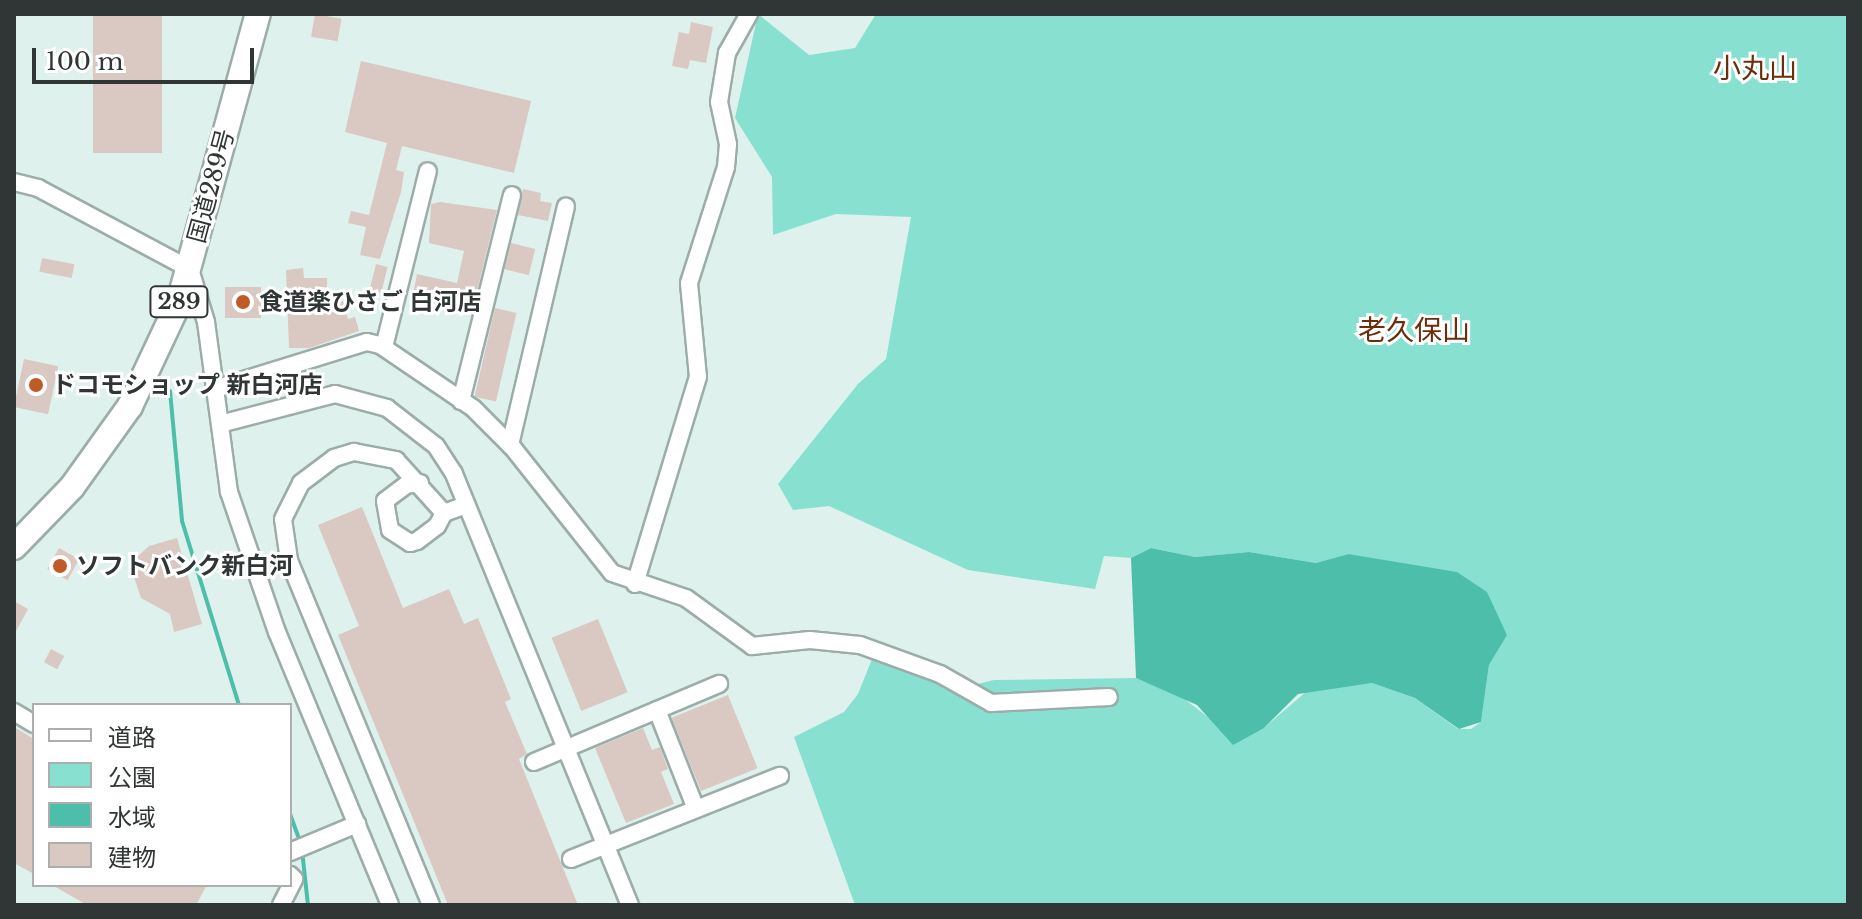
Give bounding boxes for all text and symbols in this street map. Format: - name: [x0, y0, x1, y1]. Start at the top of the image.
- scale bar: [36, 32, 258, 82]
- text: 100 m: [46, 47, 124, 76]
- district label: 小丸山: [1713, 52, 1797, 86]
- street label: 国道289号: [182, 126, 240, 246]
- road number: 289: [149, 284, 209, 320]
- place label: 食道楽ひさご 白河店: [259, 288, 481, 316]
- marker: 食道楽ひさご 白河店: [234, 293, 252, 311]
- district label: 老久保山: [1358, 314, 1470, 348]
- place label: ドコモショップ 新白河店: [52, 371, 322, 399]
- marker: ドコモショップ 新白河店: [27, 376, 45, 394]
- place label: ソフトバンク新白河: [76, 552, 292, 580]
- marker: ソフトバンク新白河: [51, 557, 69, 575]
- legend: [32, 703, 292, 887]
- text: 道路: [108, 723, 156, 752]
- text: 公園: [108, 763, 156, 792]
- text: 水域: [108, 803, 156, 832]
- text: 建物: [108, 843, 156, 872]

